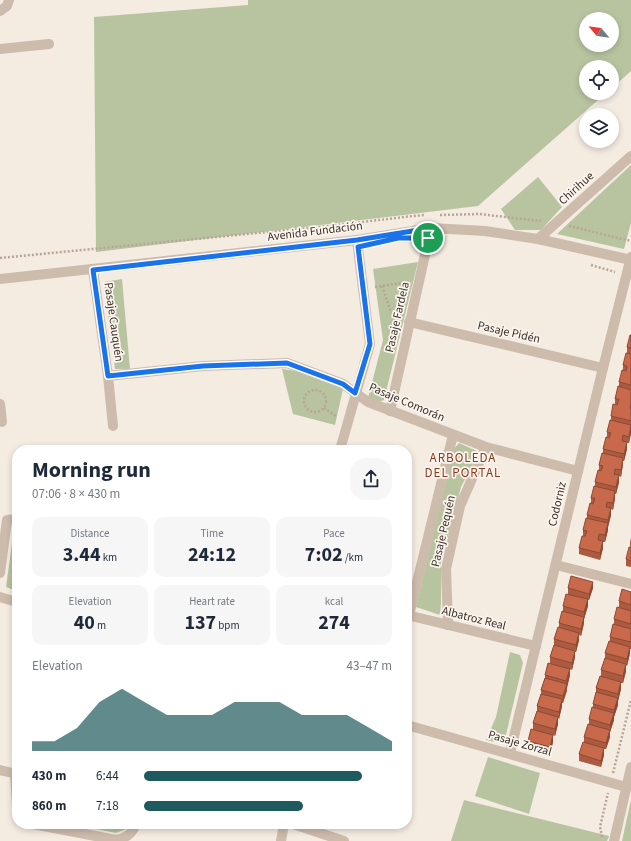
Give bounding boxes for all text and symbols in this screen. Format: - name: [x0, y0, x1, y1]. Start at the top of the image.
- north arrow: [579, 12, 619, 52]
- map controls: [579, 12, 619, 148]
- button: locate: [579, 60, 619, 100]
- button: layers: [579, 108, 619, 148]
- street label: Chirihue: [555, 168, 598, 209]
- street label: Avenida Fundación: [267, 217, 364, 246]
- pin: [411, 221, 445, 255]
- icon: arrive: [417, 227, 439, 249]
- street label: Pasaje Fardela: [381, 280, 414, 354]
- street label: Pasaje Cauquén: [100, 281, 127, 363]
- street label: Pasaje Pidén: [476, 317, 542, 348]
- street label: Pasaje Comorán: [366, 379, 447, 426]
- district label: ARBOLEDA DEL PORTAL: [425, 449, 501, 482]
- text: Morning run: [32, 454, 151, 486]
- button: share: [350, 458, 392, 500]
- street label: Codorniz: [544, 480, 571, 528]
- text: 07:06 · 8 × 430 m: [32, 485, 120, 503]
- street label: Pasaje Pequén: [427, 494, 460, 569]
- text: Distance: [70, 526, 110, 541]
- text: Time: [200, 526, 224, 541]
- text: Pace: [323, 526, 345, 541]
- text: 3.44: [63, 541, 100, 569]
- text: 24:12: [188, 541, 236, 569]
- text: 7:02: [305, 541, 343, 569]
- text: km: [100, 550, 117, 565]
- text: /km: [343, 550, 363, 565]
- text: Elevation: [69, 594, 111, 609]
- text: Heart rate: [189, 594, 235, 609]
- text: kcal: [325, 594, 343, 609]
- street label: Albatroz Real: [440, 602, 508, 635]
- text: 40: [74, 609, 95, 637]
- text: 137: [184, 609, 216, 637]
- text: 274: [318, 609, 350, 637]
- text: m: [95, 618, 106, 633]
- text: bpm: [216, 618, 240, 633]
- text: Elevation: [32, 657, 83, 675]
- text: 43–47 m: [347, 657, 392, 675]
- street label: Pasaje Zorzal: [486, 726, 554, 761]
- text: 430 m: [32, 767, 66, 785]
- text: 6:44: [96, 767, 119, 785]
- text: 860 m: [32, 797, 66, 815]
- text: 7:18: [96, 797, 119, 815]

